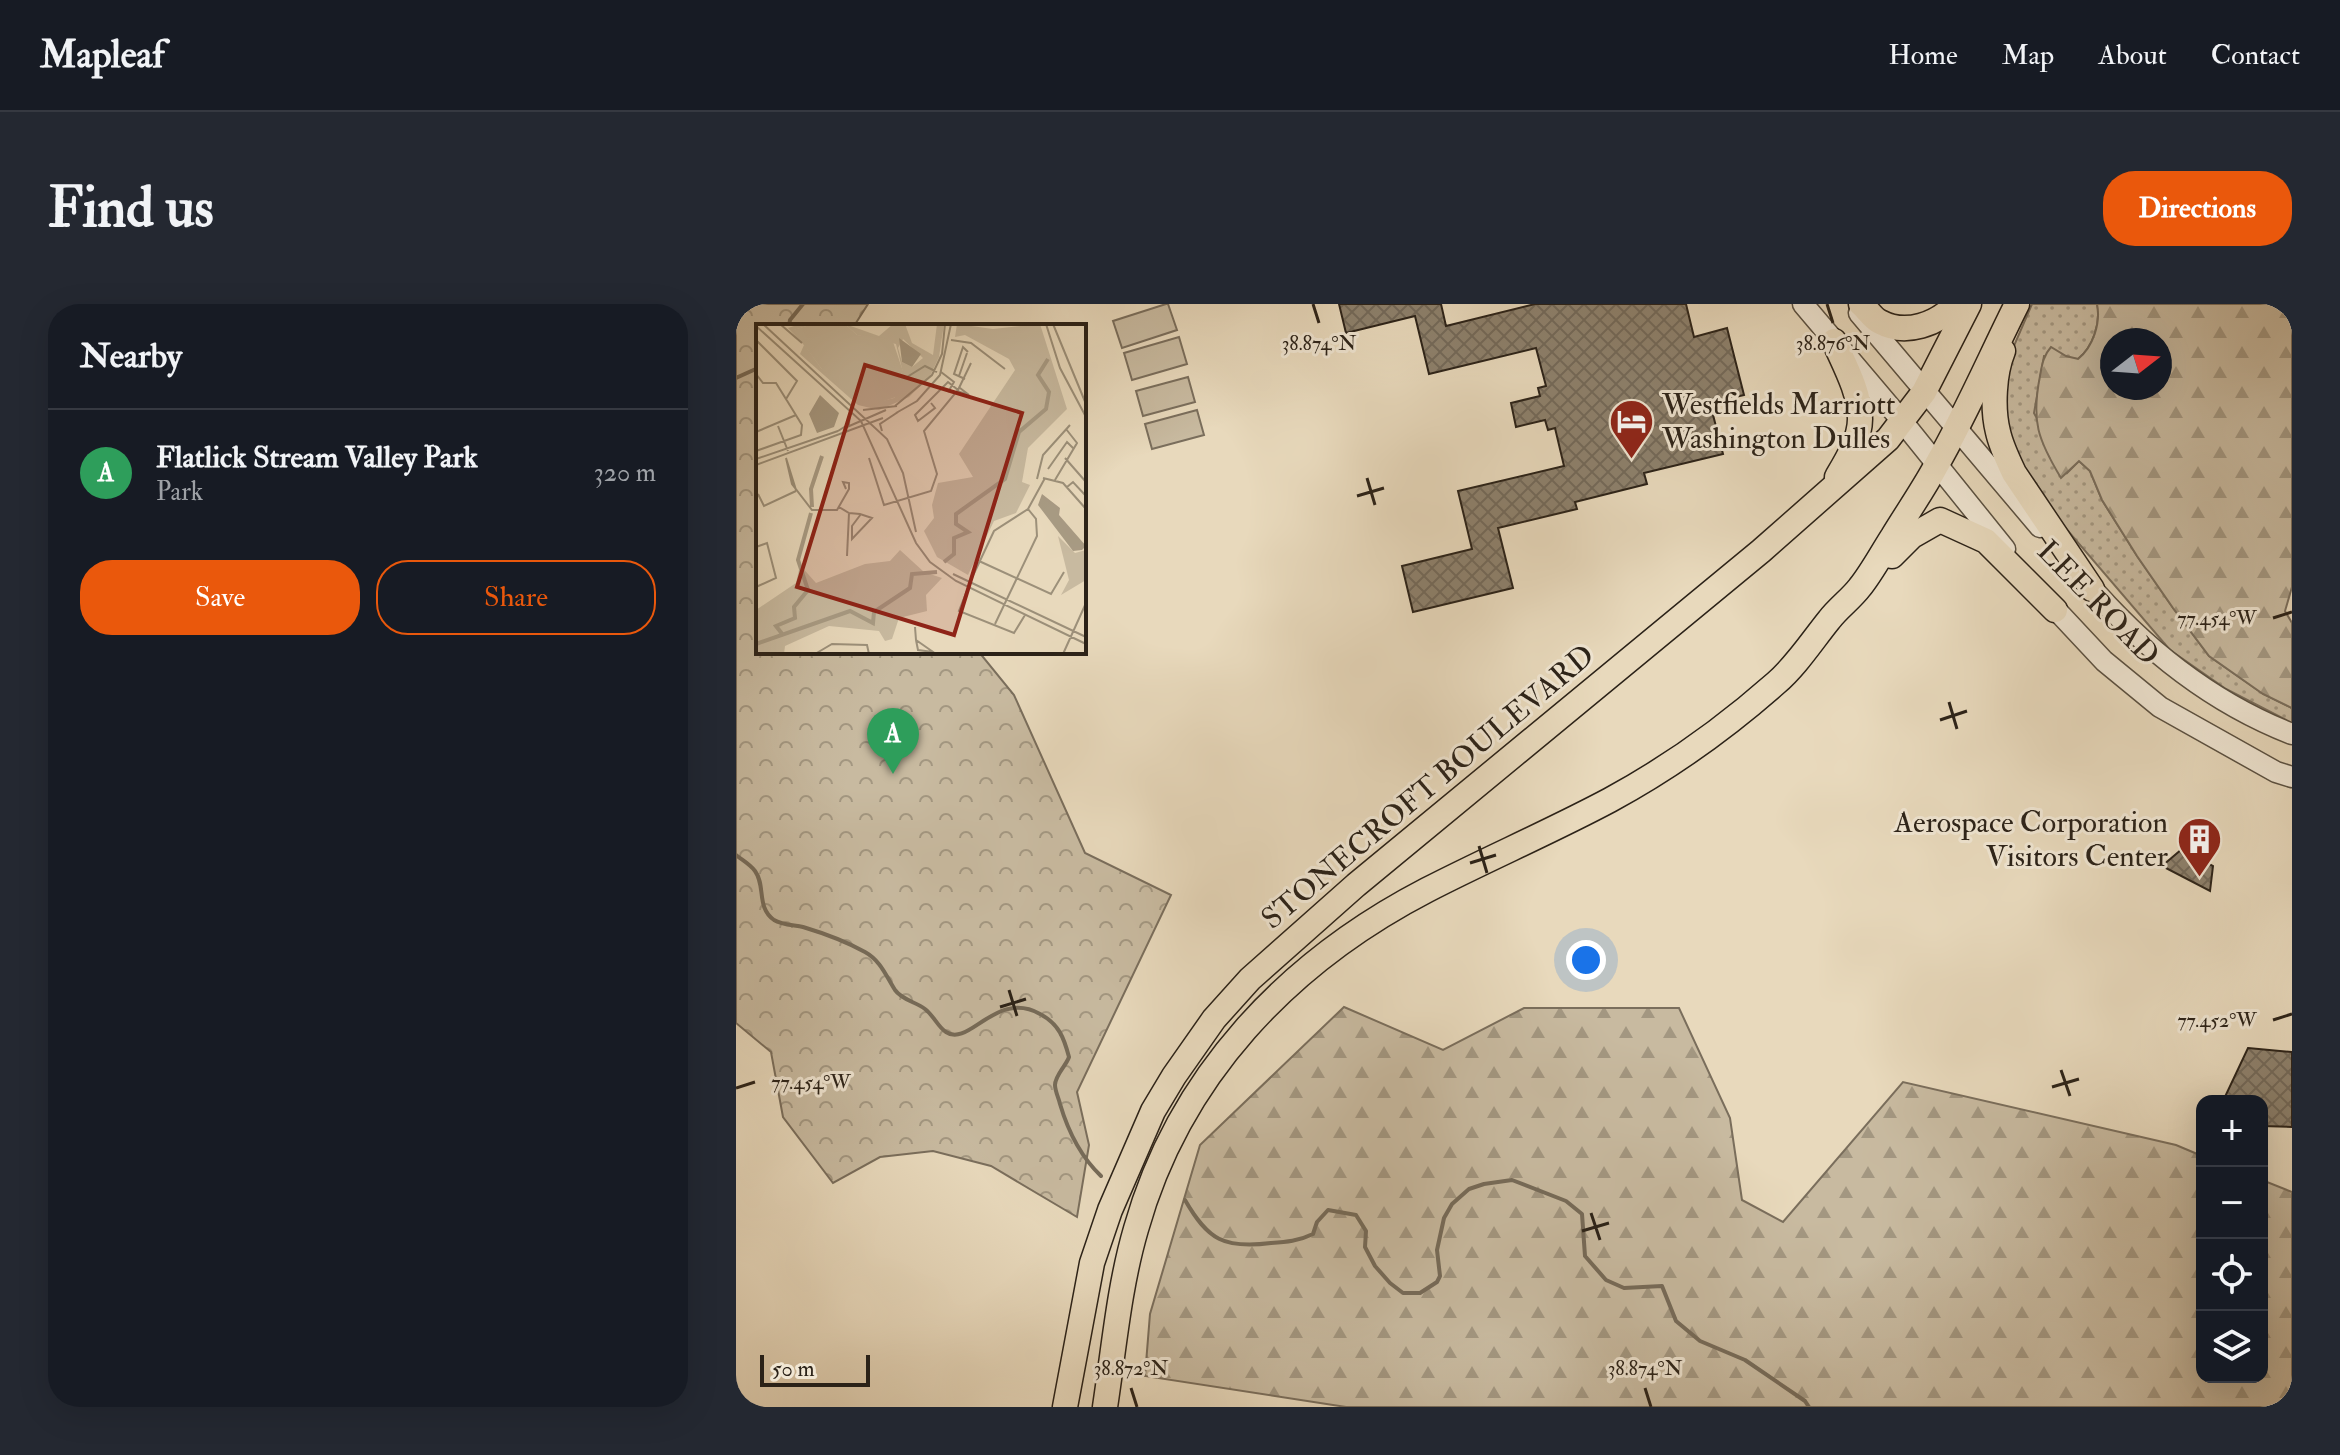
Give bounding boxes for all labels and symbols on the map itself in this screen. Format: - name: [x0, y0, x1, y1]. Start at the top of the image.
- inset map: [756, 324, 1086, 654]
- north arrow: [2100, 328, 2172, 400]
- text: 38.874°N: [1282, 331, 1356, 356]
- text: 38.876°N: [1796, 331, 1870, 356]
- place label: Westfields Marriott Washington Dulles: [1661, 386, 1896, 457]
- hotel icon: Westfields Marriott Washington Dulles: [1607, 397, 1655, 460]
- street label: LEE ROAD: [2029, 533, 2167, 673]
- text: 77.454°W: [2177, 606, 2257, 631]
- street label: STONECROFT BOULEVARD: [1254, 637, 1602, 937]
- pin: A: [867, 708, 919, 774]
- place label: Aerospace Corporation Visitors Center: [1893, 804, 2168, 875]
- building icon: Aerospace Corporation Visitors Center: [2175, 815, 2223, 878]
- your location: [1566, 940, 1606, 980]
- text: 77.452°W: [2177, 1008, 2257, 1033]
- text: 77.454°W: [771, 1070, 851, 1095]
- scale bar: [760, 1351, 870, 1387]
- text: 38.872°N: [1094, 1356, 1168, 1381]
- text: 38.874°N: [1608, 1356, 1682, 1381]

